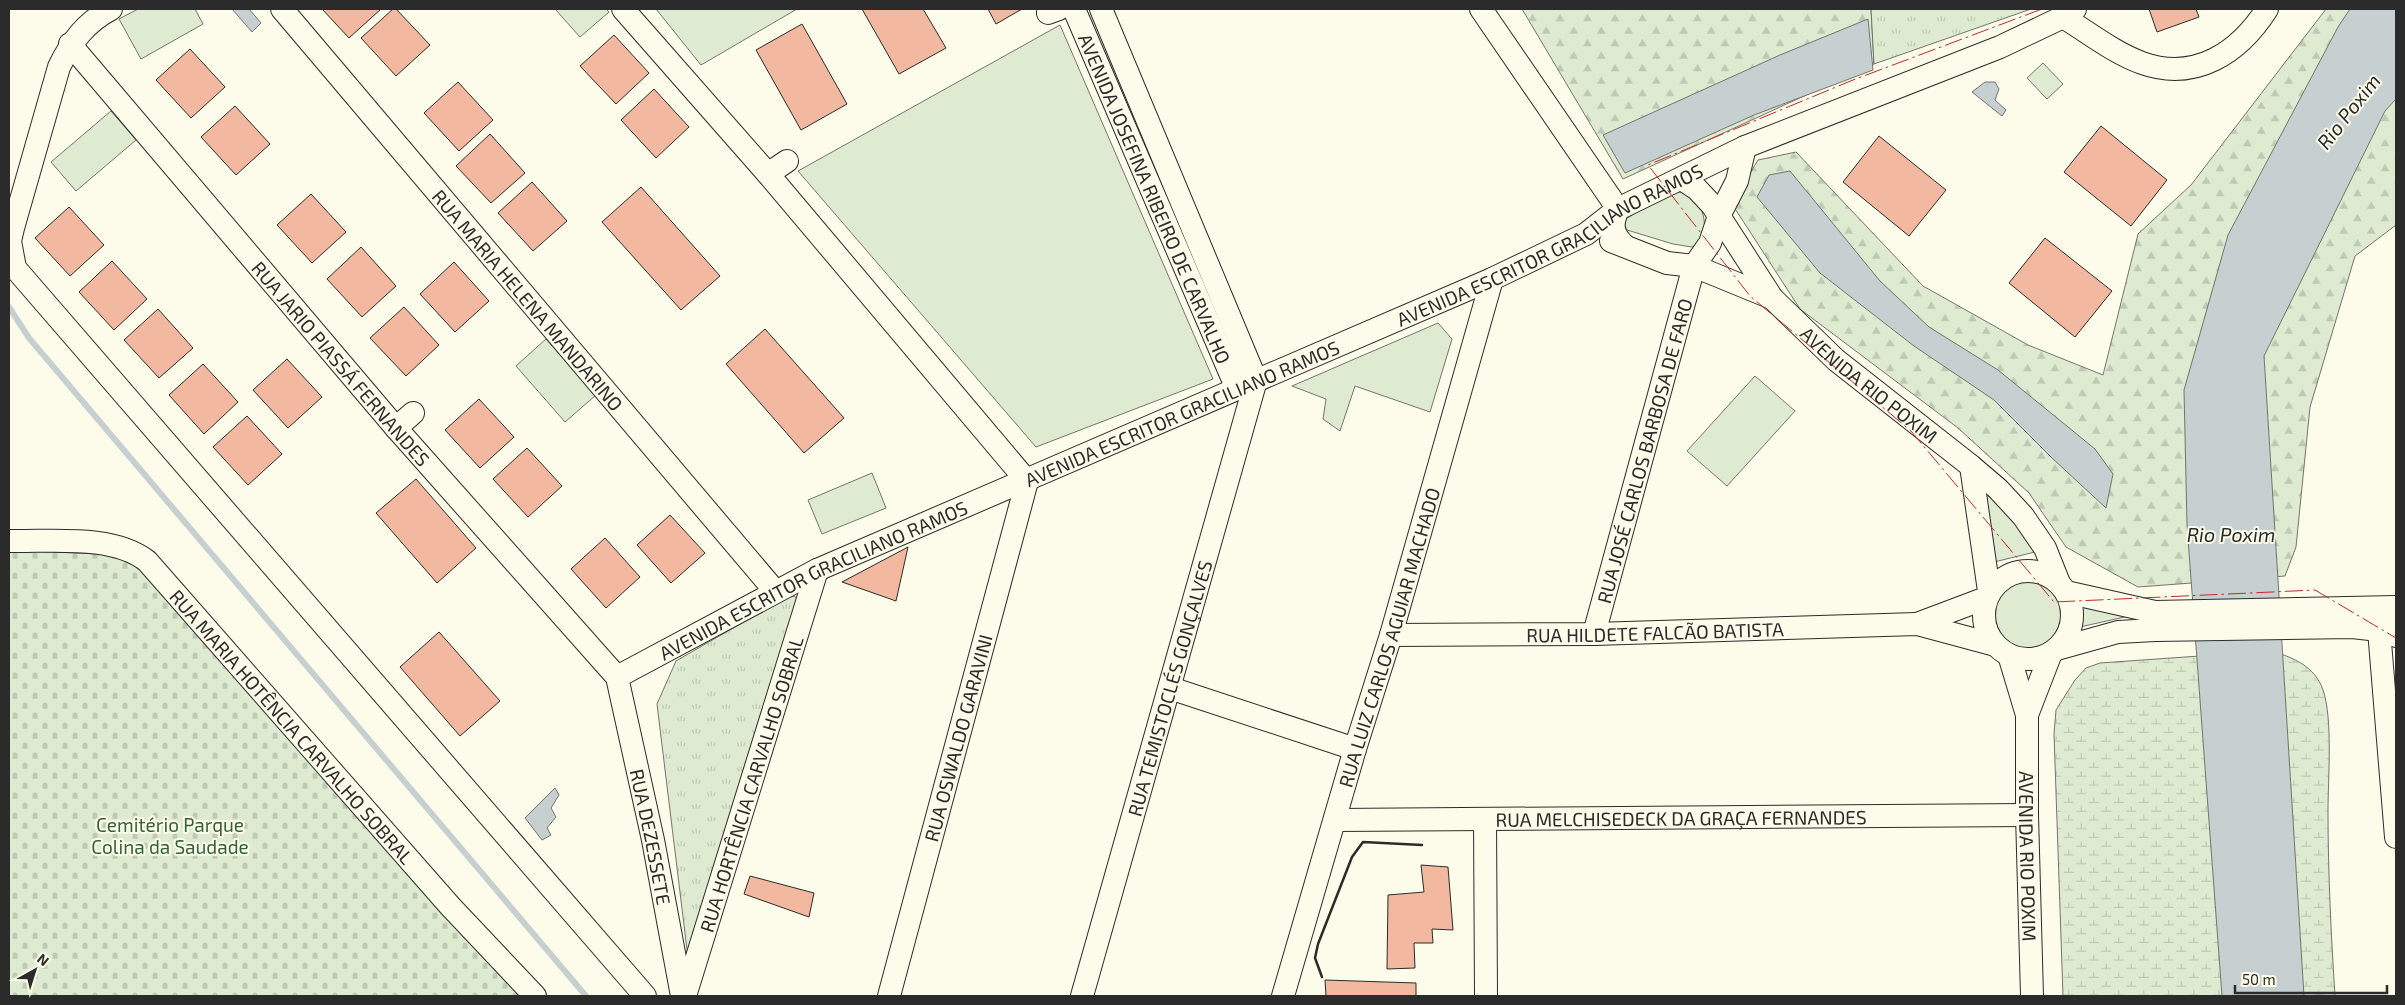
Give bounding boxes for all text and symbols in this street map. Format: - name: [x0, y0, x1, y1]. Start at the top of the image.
- street label: AVENIDA JOSEFINA RIBEIRO DE CARVALHO: [1074, 30, 1236, 367]
- water label: Rio Poxim: [2311, 69, 2385, 153]
- street label: AVENIDA ESCRITOR GRACILIANO RAMOS: [1393, 158, 1706, 330]
- street label: RUA MARIA HELENA MANDARINO: [428, 184, 628, 415]
- street label: RUA JARIO PIASSÁ FERNANDES: [248, 256, 435, 470]
- street label: RUA JOSÉ CARLOS BARBOSA DE FARO: [1591, 296, 1696, 606]
- street label: AVENIDA RIO POXIM: [1796, 321, 1943, 447]
- street label: AVENIDA ESCRITOR GRACILIANO RAMOS: [1021, 335, 1342, 491]
- street label: RUA LUIZ CARLOS AGUIAR MACHADO: [1333, 485, 1444, 790]
- street label: AVENIDA ESCRITOR GRACILIANO RAMOS: [655, 495, 971, 664]
- water label: Rio Poxim: [2187, 522, 2275, 546]
- street label: RUA TEMISTOCLÉS GONÇALVES: [1122, 557, 1216, 819]
- street label: RUA MARIA HOTÊNCIA CARVALHO SOBRAL: [166, 584, 419, 868]
- street label: RUA HILDETE FALCÃO BATISTA: [1526, 617, 1784, 646]
- street label: RUA OSWALDO GARAVINI: [919, 632, 997, 844]
- street label: RUA HORTÊNCIA CARVALHO SOBRAL: [694, 633, 807, 935]
- street label: RUA DEZESSETE: [626, 767, 676, 907]
- street label: AVENIDA RIO POXIM: [2016, 771, 2042, 942]
- street label: RUA MELCHISEDECK DA GRAÇA FERNANDES: [1495, 805, 1867, 830]
- park label: Cemitério Parque Colina da Saudade: [91, 813, 249, 858]
- north arrow: [10, 945, 60, 995]
- text: N: [34, 950, 53, 969]
- scale bar: [2235, 962, 2388, 994]
- text: 50 m: [2242, 970, 2276, 988]

